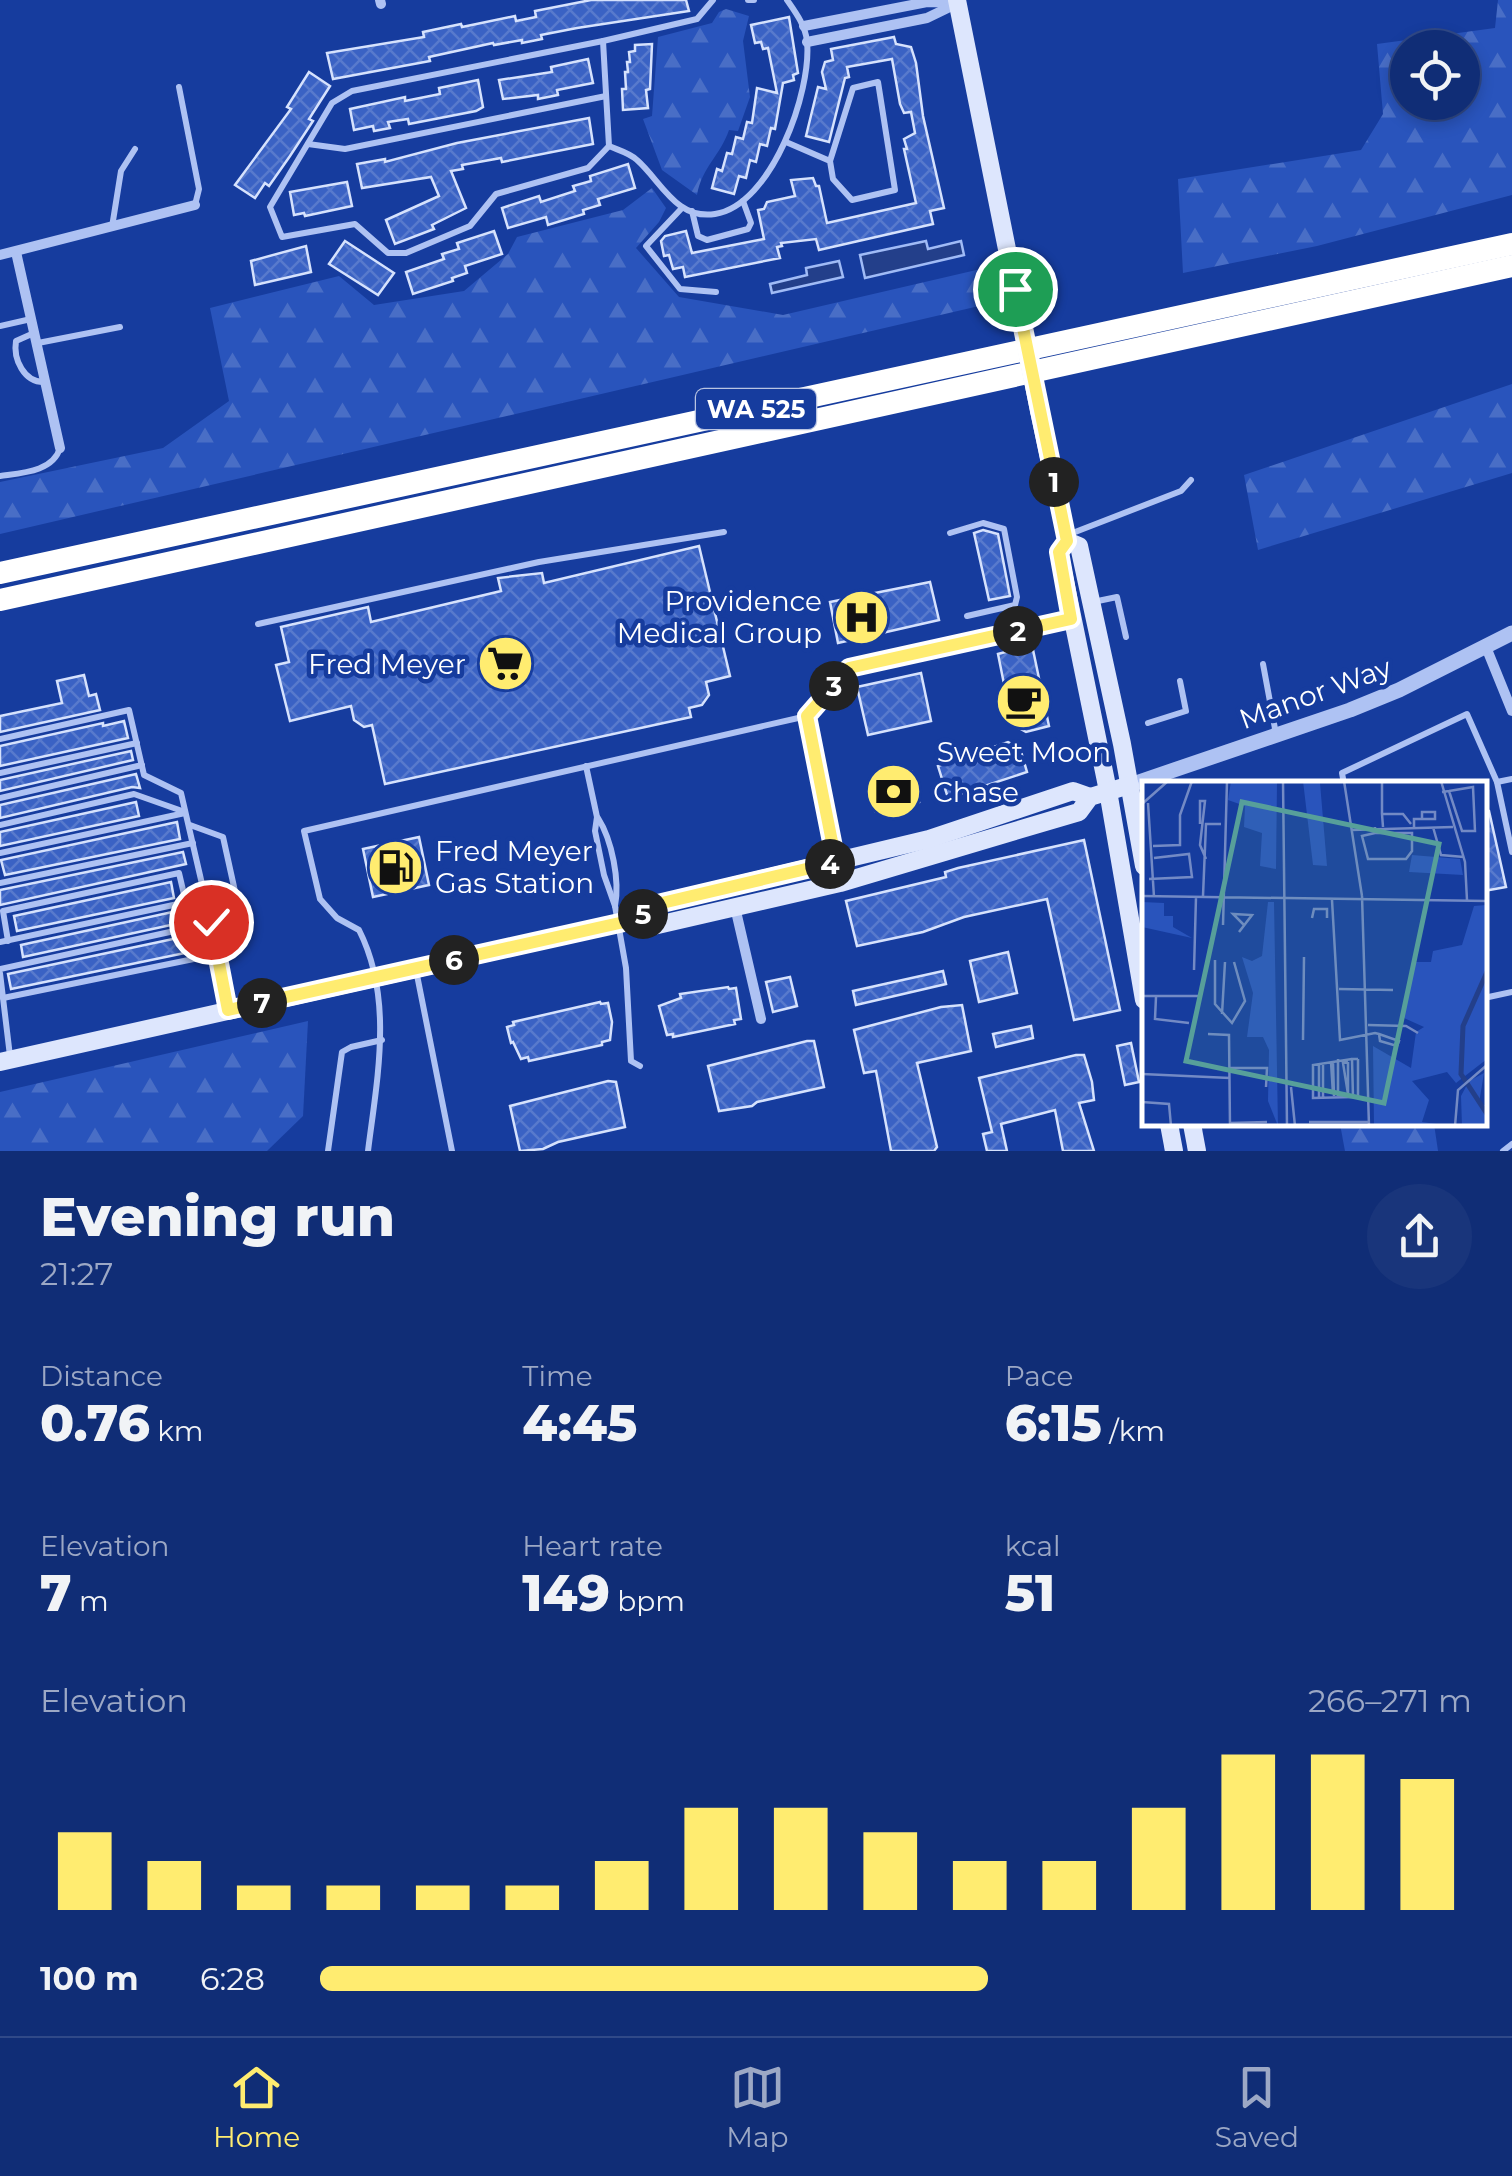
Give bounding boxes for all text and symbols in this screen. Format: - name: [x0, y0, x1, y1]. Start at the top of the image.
- map controls: [1390, 30, 1480, 120]
- button: locate: [1390, 30, 1480, 120]
- pin: [973, 247, 1058, 332]
- icon: arrive: [988, 262, 1043, 317]
- road number: WA 525: [696, 389, 816, 429]
- pin: 1: [1029, 457, 1079, 507]
- text: 1: [1049, 465, 1059, 499]
- place label: Providence Medical Group: [617, 584, 822, 650]
- hospital icon: Providence Medical Group: [831, 587, 891, 647]
- pin: 2: [993, 606, 1043, 656]
- text: 2: [1010, 614, 1026, 648]
- supermarket icon: Fred Meyer: [475, 634, 535, 694]
- place label: Fred Meyer: [308, 647, 466, 681]
- street label: Manor Way: [1234, 650, 1396, 736]
- pin: 3: [809, 661, 859, 711]
- text: 3: [826, 669, 842, 703]
- cafe icon: Sweet Moon: [994, 671, 1054, 731]
- place label: Sweet Moon: [937, 735, 1111, 769]
- bank icon: Chase: [864, 762, 924, 822]
- place label: Chase: [933, 775, 1019, 809]
- inset map: [1142, 781, 1487, 1126]
- place label: Fred Meyer Gas Station: [435, 834, 594, 900]
- fuel station icon: Fred Meyer Gas Station: [366, 837, 426, 897]
- pin: 4: [805, 839, 855, 889]
- text: 4: [820, 847, 840, 881]
- pin: [169, 880, 254, 965]
- pin: 5: [618, 889, 668, 939]
- icon: check: [184, 895, 239, 950]
- text: 5: [635, 897, 651, 931]
- pin: 6: [429, 935, 479, 985]
- text: 6: [445, 943, 463, 977]
- pin: 7: [237, 978, 287, 1028]
- text: 7: [253, 986, 271, 1020]
- text: Evening run: [40, 1183, 395, 1250]
- button: share: [1367, 1184, 1472, 1289]
- text: 21:27: [40, 1254, 113, 1293]
- text: Distance: [40, 1359, 163, 1393]
- text: Time: [522, 1359, 593, 1393]
- text: Pace: [1005, 1359, 1073, 1393]
- text: 0.76: [40, 1393, 150, 1454]
- text: 4:45: [522, 1393, 637, 1454]
- text: 6:15: [1005, 1393, 1102, 1454]
- text: km: [150, 1414, 203, 1448]
- text: /km: [1102, 1414, 1165, 1448]
- text: Elevation: [40, 1529, 169, 1563]
- text: Heart rate: [522, 1529, 663, 1563]
- text: kcal: [1005, 1529, 1061, 1563]
- text: 7: [40, 1563, 72, 1624]
- text: 149: [522, 1563, 610, 1624]
- text: 51: [1005, 1563, 1055, 1624]
- text: m: [72, 1584, 109, 1618]
- text: bpm: [610, 1584, 685, 1618]
- text: Elevation: [40, 1681, 188, 1720]
- text: 266–271 m: [1308, 1681, 1472, 1720]
- text: 100 m: [40, 1959, 139, 1998]
- text: 6:28: [200, 1959, 265, 1998]
- tab: Home: [213, 2060, 300, 2154]
- tab: Map: [726, 2060, 789, 2154]
- tab: Saved: [1215, 2060, 1299, 2154]

